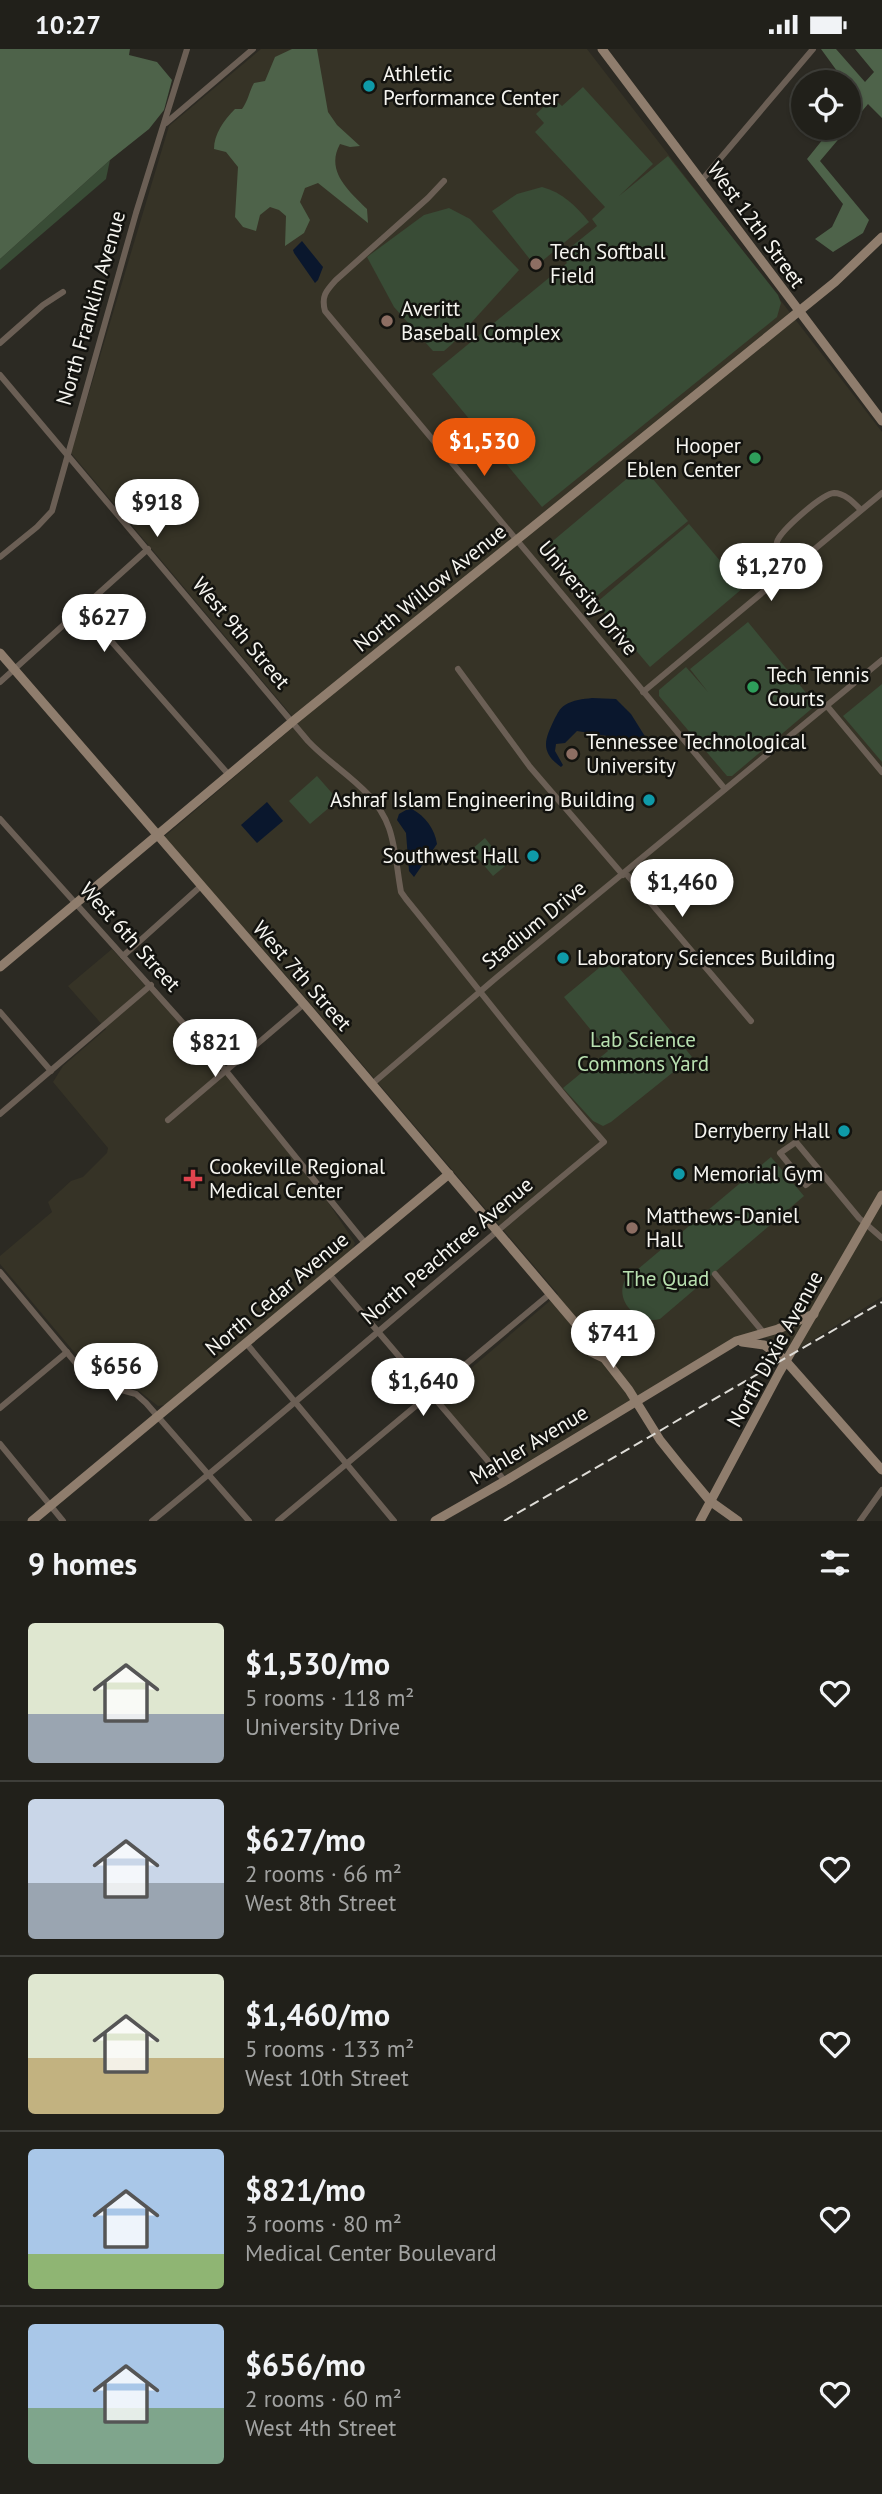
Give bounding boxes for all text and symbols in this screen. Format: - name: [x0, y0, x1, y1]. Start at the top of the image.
- text: 10:27: [35, 8, 101, 41]
- place label: Athletic Performance Center: [383, 60, 559, 111]
- map controls: [791, 70, 861, 140]
- button: locate: [791, 70, 861, 140]
- marker: Athletic Performance Center: [361, 78, 377, 94]
- street label: West 12th Street: [702, 156, 811, 293]
- street label: North Franklin Avenue: [50, 207, 131, 408]
- place label: Tech Softball Field: [550, 238, 666, 289]
- marker: Tech Softball Field: [528, 256, 544, 272]
- place label: Averitt Baseball Complex: [401, 295, 561, 346]
- marker: Averitt Baseball Complex: [379, 313, 395, 329]
- pin: $1,530: [427, 419, 541, 478]
- text: $1,530: [448, 426, 520, 455]
- place label: Hooper Eblen Center: [626, 432, 741, 483]
- marker: Hooper Eblen Center: [747, 450, 763, 466]
- pin: $918: [116, 479, 198, 539]
- text: $918: [131, 487, 183, 516]
- street label: North Willow Avenue: [348, 518, 512, 657]
- street label: University Drive: [532, 535, 644, 661]
- pin: $1,270: [714, 543, 828, 603]
- text: $1,270: [735, 551, 807, 580]
- street label: West 9th Street: [187, 571, 296, 694]
- pin: $627: [63, 595, 145, 654]
- text: $627: [78, 602, 130, 631]
- place label: Tech Tennis Courts: [767, 661, 869, 712]
- marker: Tech Tennis Courts: [745, 679, 761, 695]
- place label: Tennessee Technological University: [586, 728, 806, 779]
- marker: Tennessee Technological University: [564, 746, 580, 762]
- place label: Ashraf Islam Engineering Building: [330, 786, 635, 813]
- marker: Ashraf Islam Engineering Building: [641, 792, 657, 808]
- place label: Southwest Hall: [382, 842, 519, 869]
- marker: Southwest Hall: [525, 848, 541, 864]
- pin: $1,460: [625, 859, 739, 919]
- text: $1,460: [646, 867, 718, 896]
- street label: Stadium Drive: [476, 874, 591, 975]
- street label: West 6th Street: [74, 876, 187, 997]
- street label: West 7th Street: [247, 915, 358, 1036]
- place label: Laboratory Sciences Building: [577, 944, 835, 971]
- marker: Laboratory Sciences Building: [555, 950, 571, 966]
- pin: $821: [174, 1019, 256, 1079]
- park label: Lab Science Commons Yard: [577, 1026, 709, 1077]
- text: $821: [189, 1027, 241, 1056]
- place label: Derryberry Hall: [694, 1117, 830, 1144]
- marker: Derryberry Hall: [836, 1123, 852, 1139]
- place label: Cookeville Regional Medical Center: [209, 1153, 385, 1204]
- place label: Memorial Gym: [693, 1160, 823, 1187]
- marker: Memorial Gym: [671, 1166, 687, 1182]
- marker: Cookeville Regional Medical Center: [183, 1169, 203, 1189]
- street label: North Peachtree Avenue: [355, 1171, 538, 1330]
- place label: Matthews-Daniel Hall: [646, 1202, 799, 1253]
- marker: Matthews-Daniel Hall: [624, 1220, 640, 1236]
- street label: North Cedar Avenue: [200, 1226, 354, 1361]
- park label: The Quad: [623, 1265, 709, 1292]
- street label: North Dixie Avenue: [720, 1266, 829, 1432]
- pin: $741: [572, 1311, 654, 1370]
- text: $741: [587, 1318, 639, 1347]
- pin: $656: [75, 1343, 157, 1403]
- text: $656: [90, 1351, 142, 1380]
- pin: $1,640: [366, 1359, 480, 1418]
- text: $1,640: [387, 1366, 459, 1395]
- street label: Mahler Avenue: [465, 1399, 593, 1490]
- text: 9 homes: [28, 1544, 137, 1583]
- icon: filters: [816, 1544, 854, 1582]
- text: $1,530/mo: [245, 1644, 390, 1683]
- icon: home: [84, 1651, 168, 1735]
- icon: heart: [816, 1674, 854, 1712]
- text: 5 rooms · 118 m²: [245, 1683, 414, 1712]
- text: University Drive: [245, 1712, 400, 1741]
- text: $627/mo: [245, 1820, 366, 1859]
- icon: home: [84, 1827, 168, 1911]
- icon: heart: [816, 1850, 854, 1888]
- text: 2 rooms · 66 m²: [245, 1859, 402, 1888]
- text: West 8th Street: [245, 1888, 396, 1917]
- text: $1,460/mo: [245, 1995, 390, 2034]
- icon: home: [84, 2002, 168, 2086]
- icon: heart: [816, 2025, 854, 2063]
- text: 5 rooms · 133 m²: [245, 2034, 414, 2063]
- text: West 10th Street: [245, 2063, 409, 2092]
- text: $821/mo: [245, 2170, 366, 2209]
- icon: home: [84, 2177, 168, 2261]
- icon: heart: [816, 2200, 854, 2238]
- text: 3 rooms · 80 m²: [245, 2209, 402, 2238]
- text: Medical Center Boulevard: [245, 2238, 497, 2267]
- text: $656/mo: [245, 2345, 366, 2384]
- icon: home: [84, 2352, 168, 2436]
- icon: heart: [816, 2375, 854, 2413]
- text: 2 rooms · 60 m²: [245, 2384, 402, 2413]
- text: West 4th Street: [245, 2413, 396, 2442]

